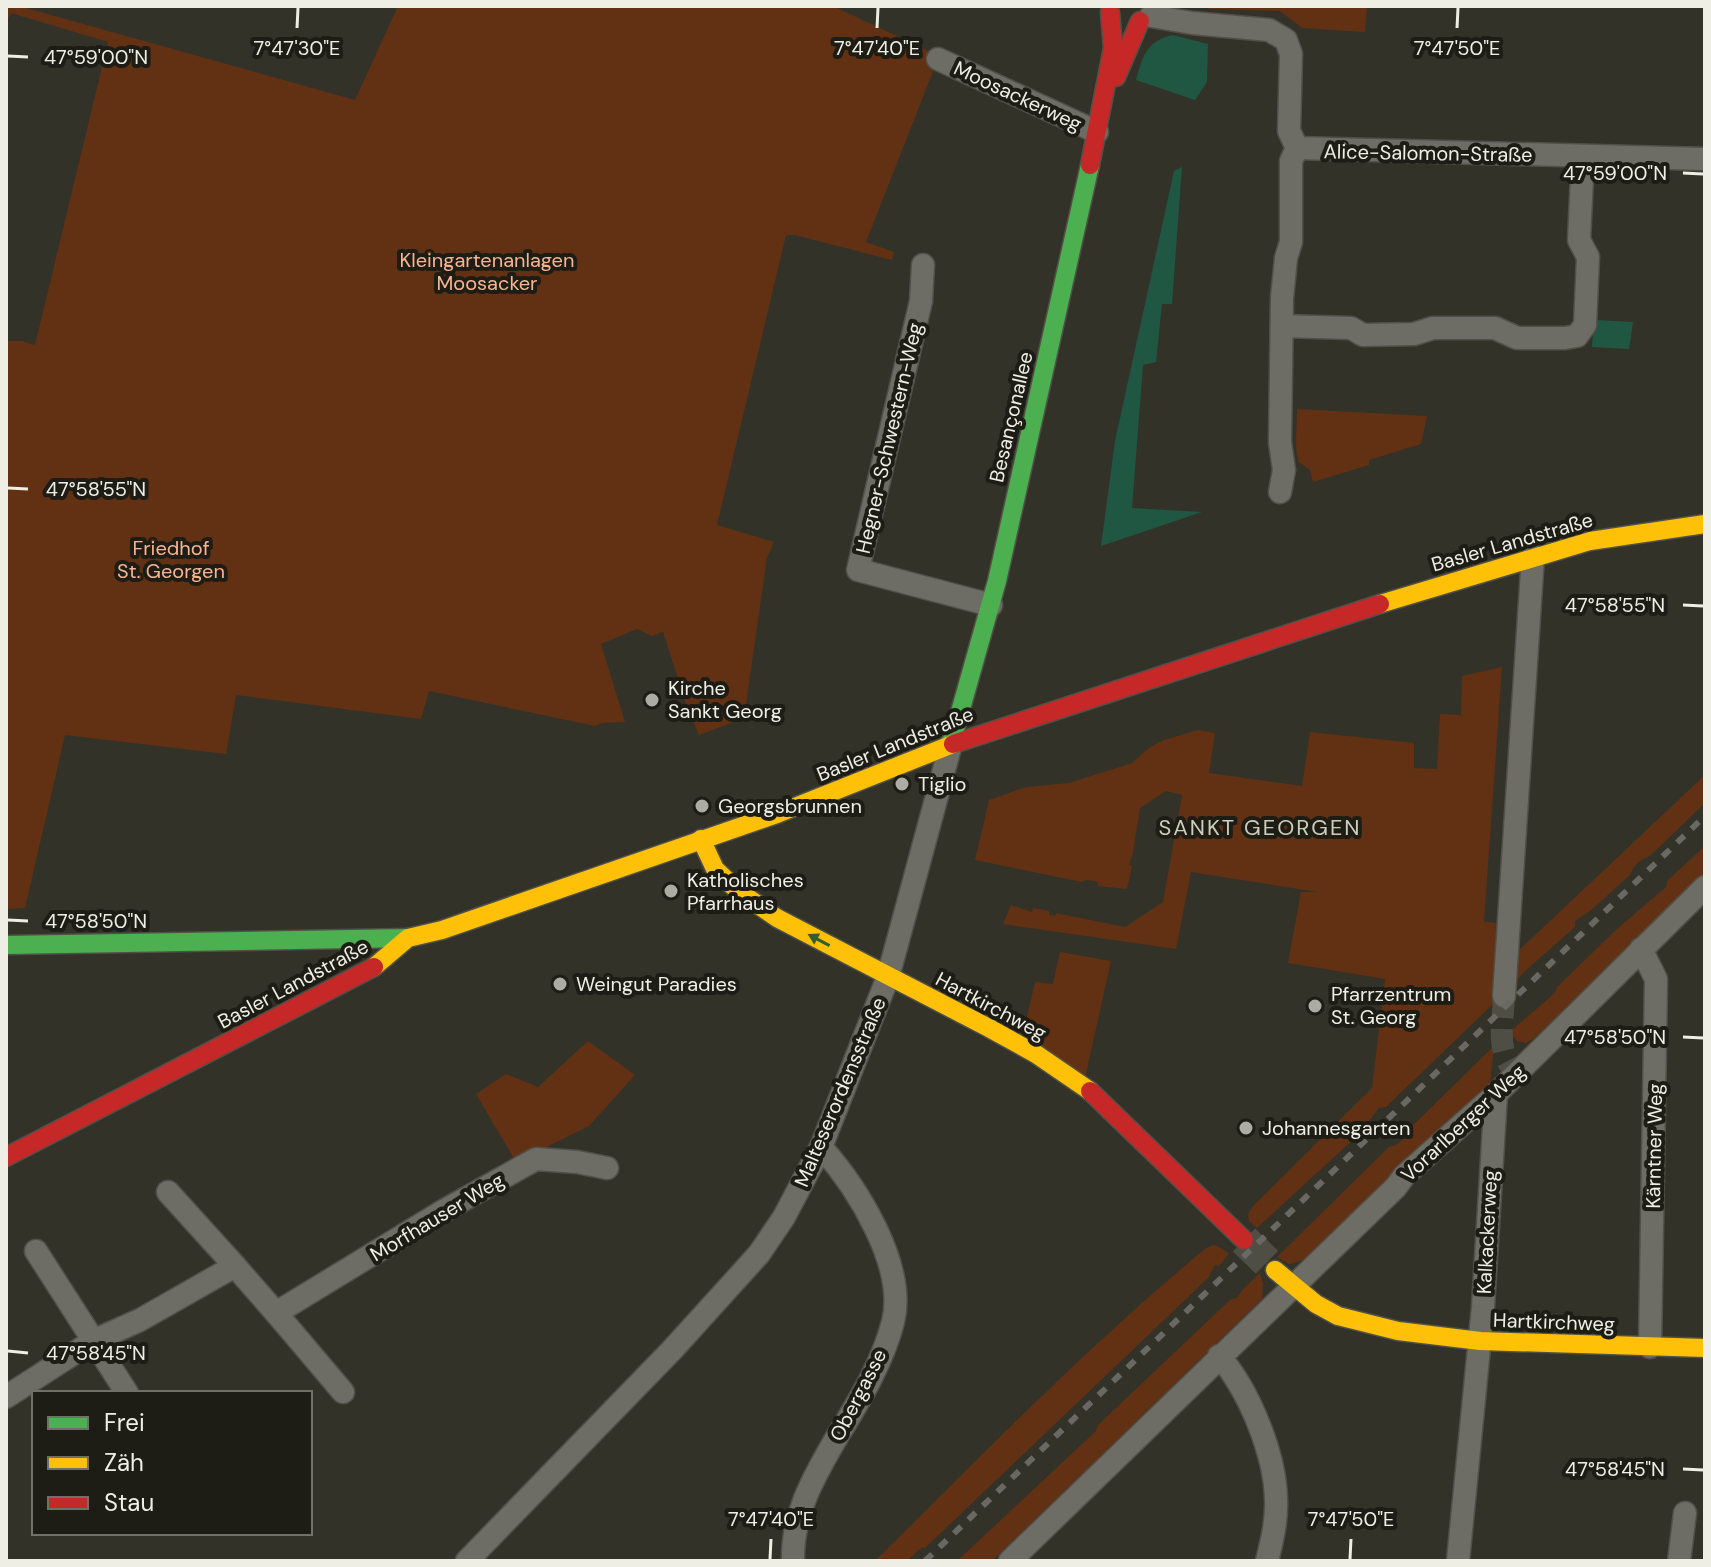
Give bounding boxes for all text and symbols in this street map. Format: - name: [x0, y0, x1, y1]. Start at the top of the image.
- text: 7°47'30"E: [254, 35, 340, 61]
- text: 7°47'40"E: [834, 35, 920, 61]
- text: 7°47'50"E: [1414, 35, 1500, 61]
- text: 47°59'00"N: [44, 44, 148, 70]
- street label: Moosackerweg: [950, 55, 1086, 137]
- street label: Alice-Salomon-Straße: [1323, 138, 1533, 168]
- text: 47°59'00"N: [1563, 160, 1667, 186]
- park label: Kleingartenanlagen Moosacker: [400, 247, 574, 296]
- street label: Hegner-Schwestern-Weg: [850, 320, 928, 556]
- street label: Besançonallee: [983, 349, 1039, 485]
- text: 47°58'55"N: [46, 476, 146, 502]
- street label: Basler Landstraße: [1428, 506, 1596, 578]
- park label: Friedhof St. Georgen: [117, 535, 225, 584]
- text: 47°58'55"N: [1565, 592, 1665, 618]
- place label: Kirche Sankt Georg: [668, 675, 782, 724]
- marker: Kirche Sankt Georg: [643, 691, 661, 709]
- street label: Basler Landstraße: [813, 701, 977, 787]
- place label: Tiglio: [918, 771, 966, 797]
- marker: Tiglio: [893, 775, 911, 793]
- place label: Georgsbrunnen: [718, 793, 862, 819]
- marker: Georgsbrunnen: [693, 797, 711, 815]
- district label: SANKT GEORGEN: [1158, 813, 1362, 842]
- place label: Katholisches Pfarrhaus: [687, 867, 804, 916]
- marker: Katholisches Pfarrhaus: [662, 882, 680, 900]
- text: 47°58'50"N: [45, 908, 147, 934]
- street label: Basler Landstraße: [213, 933, 373, 1035]
- one-way arrow: [808, 934, 831, 947]
- street label: Hartkirchweg: [931, 966, 1051, 1046]
- place label: Weingut Paradies: [576, 971, 737, 997]
- marker: Weingut Paradies: [551, 975, 569, 993]
- place label: Pfarrzentrum St. Georg: [1331, 981, 1451, 1030]
- street label: Malteserordensstraße: [788, 993, 892, 1191]
- marker: Pfarrzentrum St. Georg: [1306, 997, 1324, 1015]
- text: 47°58'50"N: [1564, 1024, 1666, 1050]
- street label: Vorarlberger Weg: [1395, 1059, 1531, 1187]
- street label: Kärntner Weg: [1640, 1083, 1668, 1209]
- place label: Johannesgarten: [1262, 1115, 1410, 1141]
- marker: Johannesgarten: [1237, 1119, 1255, 1137]
- street label: Morfhauser Weg: [365, 1167, 509, 1267]
- street label: Kalkackerweg: [1471, 1169, 1503, 1295]
- street label: Hartkirchweg: [1493, 1307, 1615, 1337]
- text: 47°58'45"N: [46, 1340, 146, 1366]
- street label: Obergasse: [824, 1345, 892, 1445]
- legend: [32, 1391, 312, 1535]
- text: Frei: [104, 1407, 145, 1438]
- text: Zäh: [104, 1447, 144, 1478]
- text: 47°58'45"N: [1565, 1456, 1665, 1482]
- text: Stau: [104, 1487, 154, 1518]
- text: 7°47'40"E: [728, 1506, 814, 1532]
- text: 7°47'50"E: [1308, 1506, 1394, 1532]

